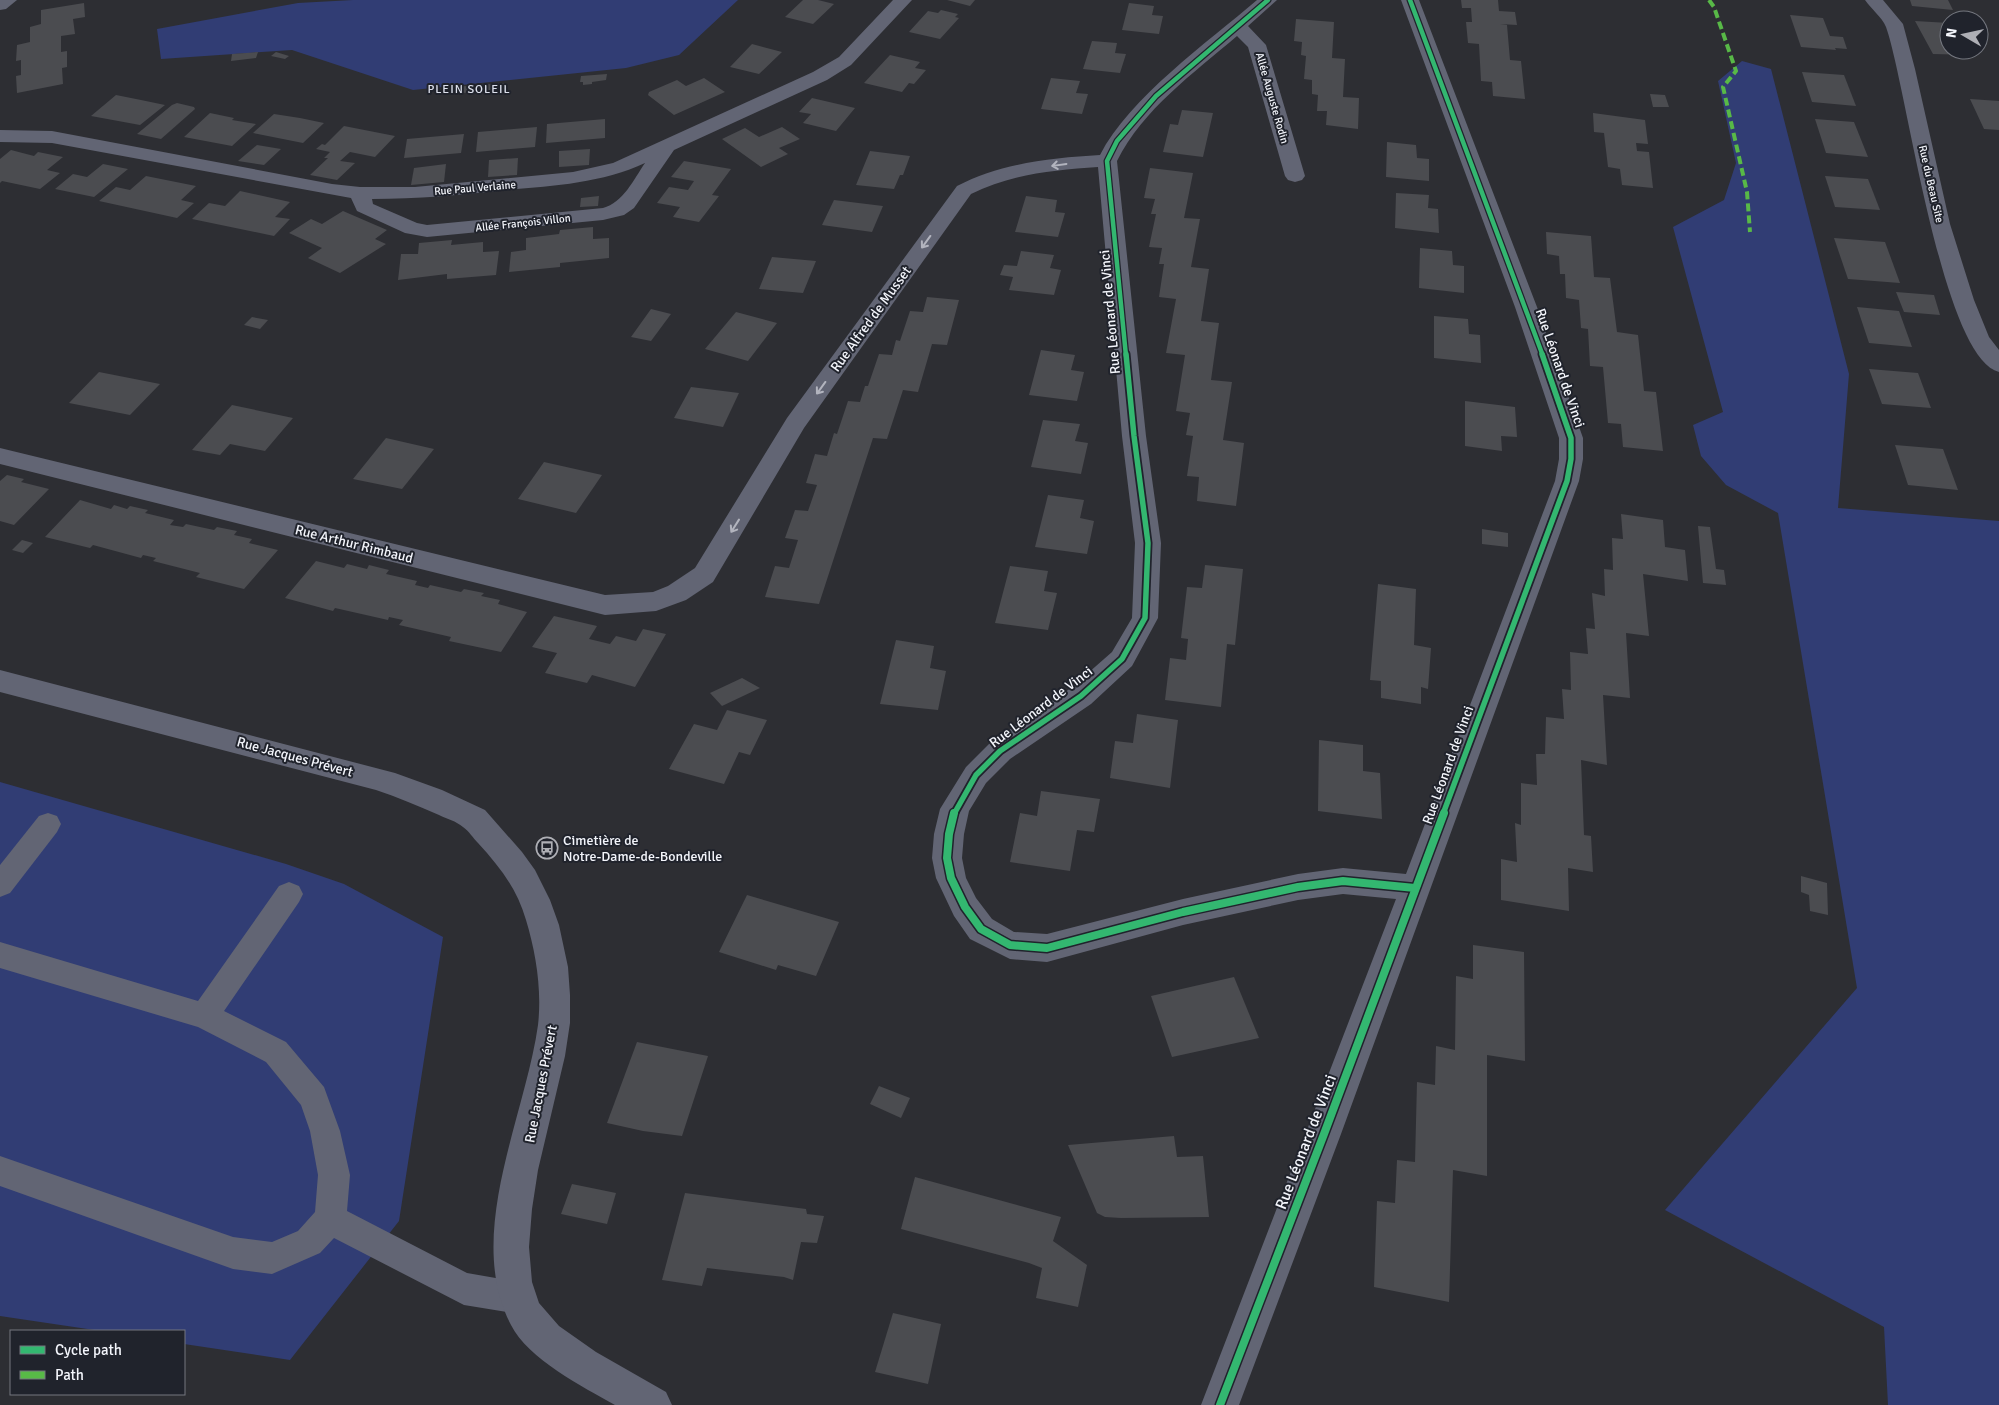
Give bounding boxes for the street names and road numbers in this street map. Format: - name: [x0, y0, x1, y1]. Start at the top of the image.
- street label: Allée Auguste Rodin: [1253, 51, 1291, 145]
- street label: Rue du Beau Site: [1916, 144, 1946, 224]
- street label: Rue Paul Verlaine: [434, 178, 516, 198]
- street label: Allée François Villon: [475, 212, 571, 234]
- street label: Rue Léonard de Vinci: [1096, 249, 1124, 375]
- street label: Rue Alfred de Musset: [827, 263, 915, 375]
- street label: Rue Léonard de Vinci: [1532, 306, 1588, 430]
- street label: Rue Arthur Rimbaud: [293, 521, 415, 567]
- street label: Rue Léonard de Vinci: [986, 663, 1096, 751]
- street label: Rue Léonard de Vinci: [1419, 703, 1477, 827]
- street label: Rue Jacques Prévert: [235, 733, 355, 781]
- street label: Rue Jacques Prévert: [521, 1024, 561, 1144]
- street label: Rue Léonard de Vinci: [1271, 1072, 1341, 1212]

